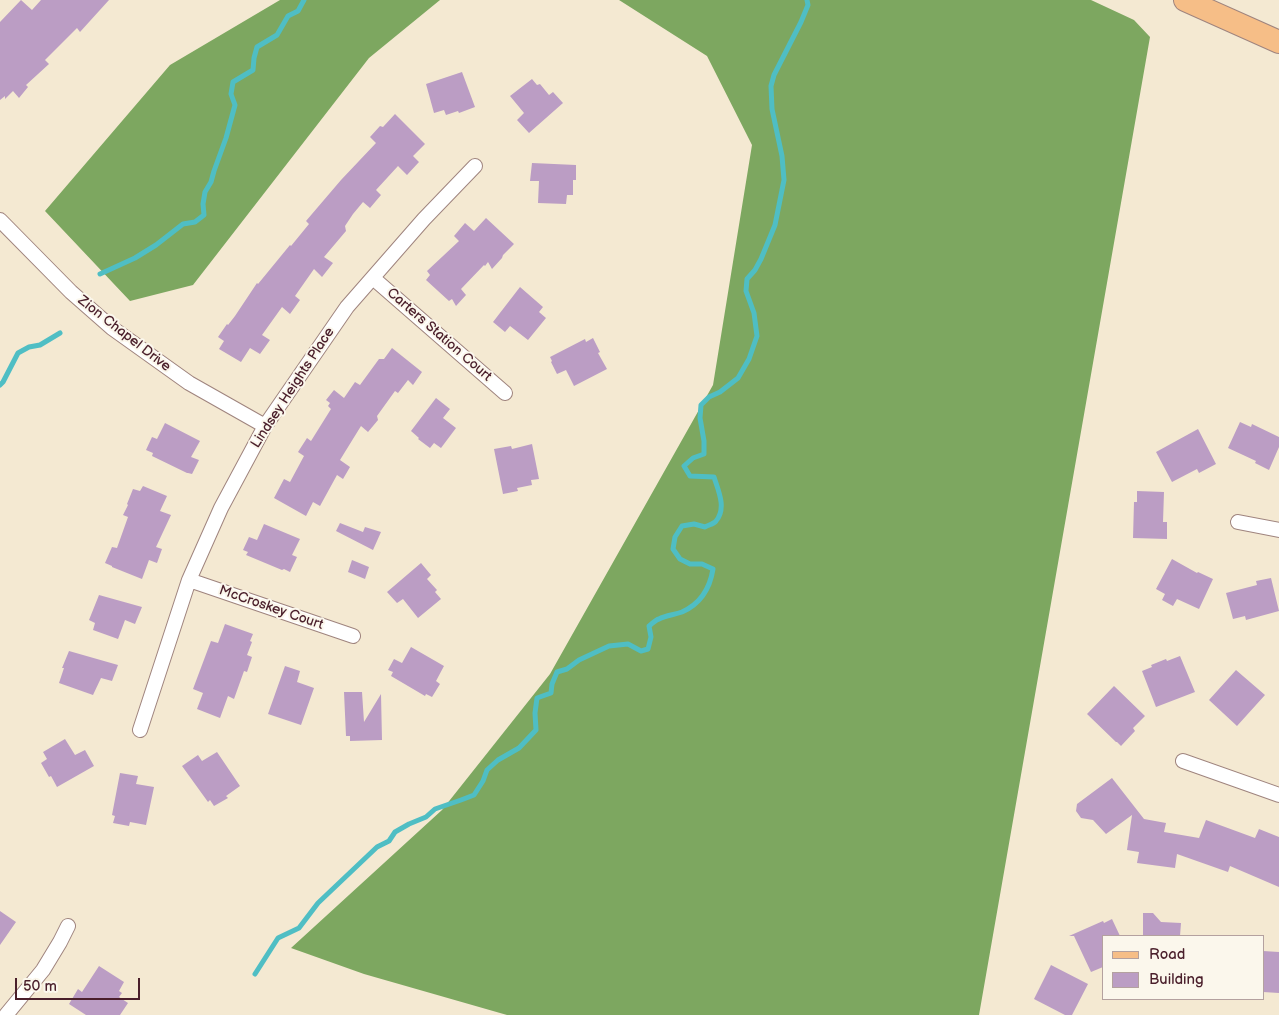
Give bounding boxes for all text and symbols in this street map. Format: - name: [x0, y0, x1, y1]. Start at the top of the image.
- street label: Carters Station Court: [383, 285, 495, 385]
- street label: Zion Chapel Drive: [74, 292, 174, 376]
- street label: Lindsey Heights Place: [248, 325, 338, 451]
- street label: McCroskey Court: [217, 582, 325, 634]
- legend: [1102, 935, 1264, 1000]
- text: Road: [1149, 945, 1185, 964]
- scale bar: [18, 968, 142, 1000]
- text: Building: [1149, 970, 1204, 989]
- text: 50 m: [23, 977, 57, 996]

